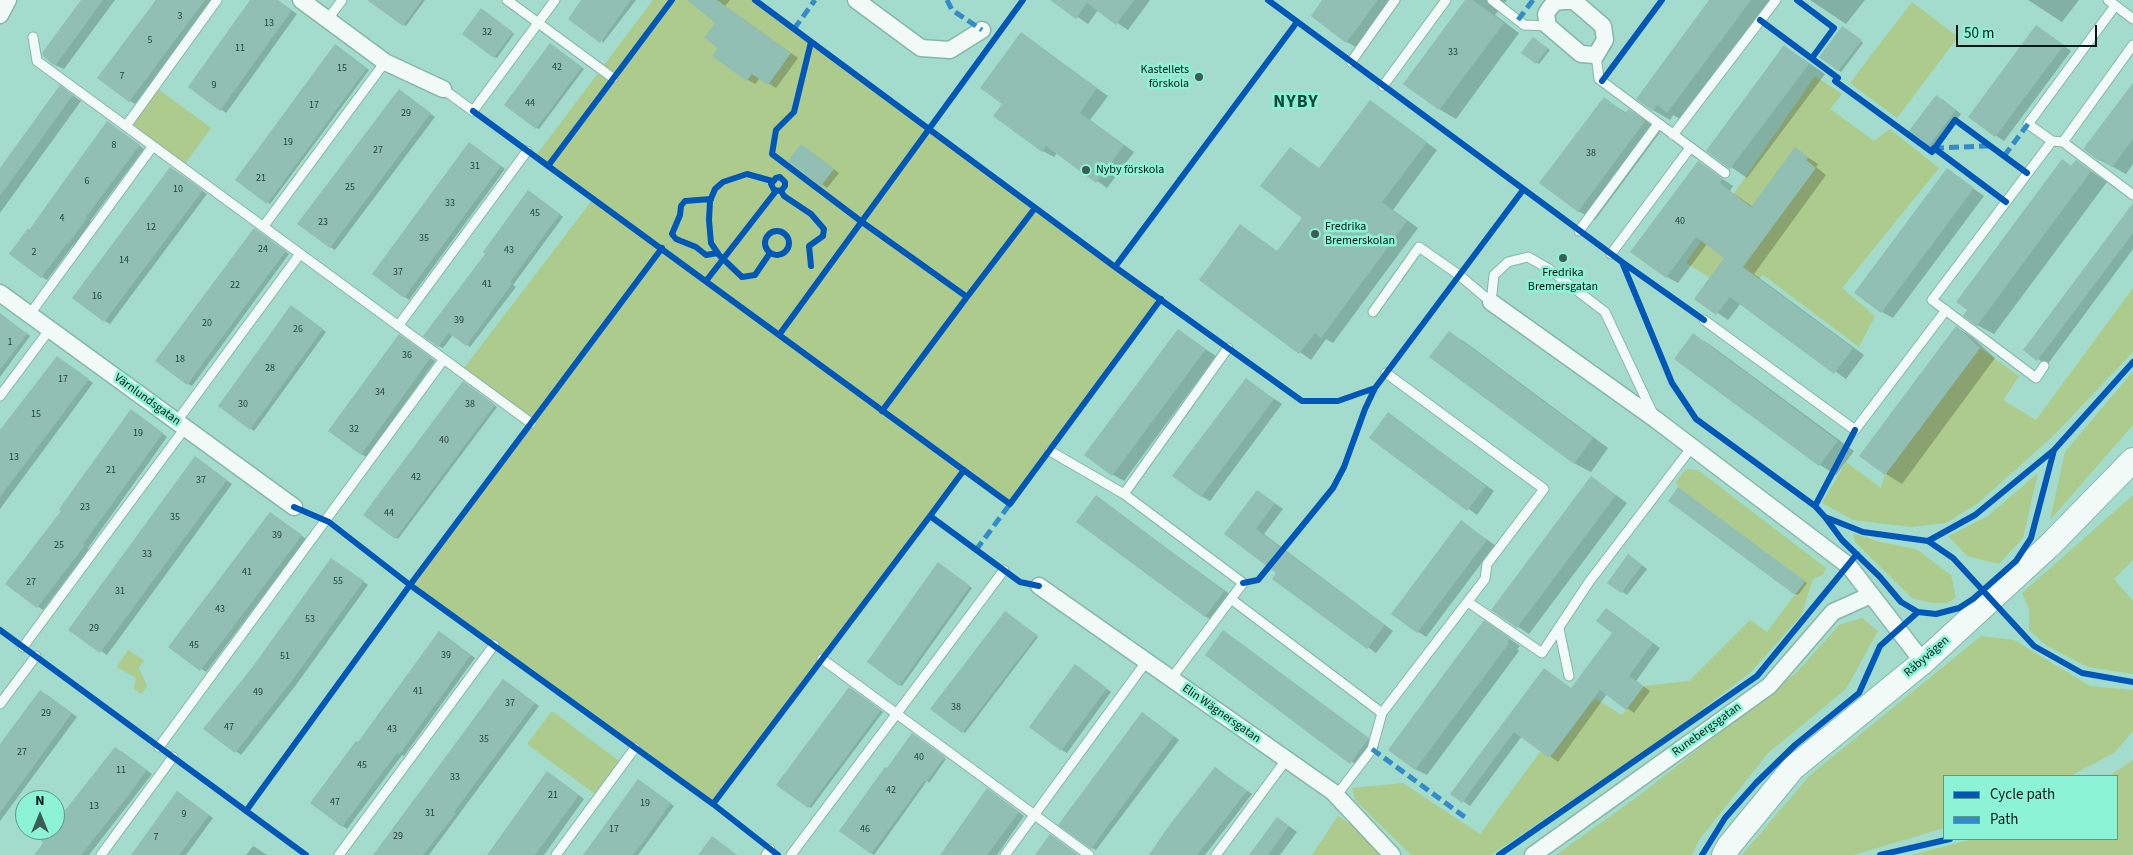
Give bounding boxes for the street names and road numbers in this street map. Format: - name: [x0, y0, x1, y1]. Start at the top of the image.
- street label: Värnlundsgatan: [111, 371, 183, 429]
- street label: Råbyvägen: [1902, 634, 1952, 680]
- street label: Elin Wägnersgatan: [1179, 682, 1263, 746]
- street label: Runebergsgatan: [1670, 700, 1744, 760]

